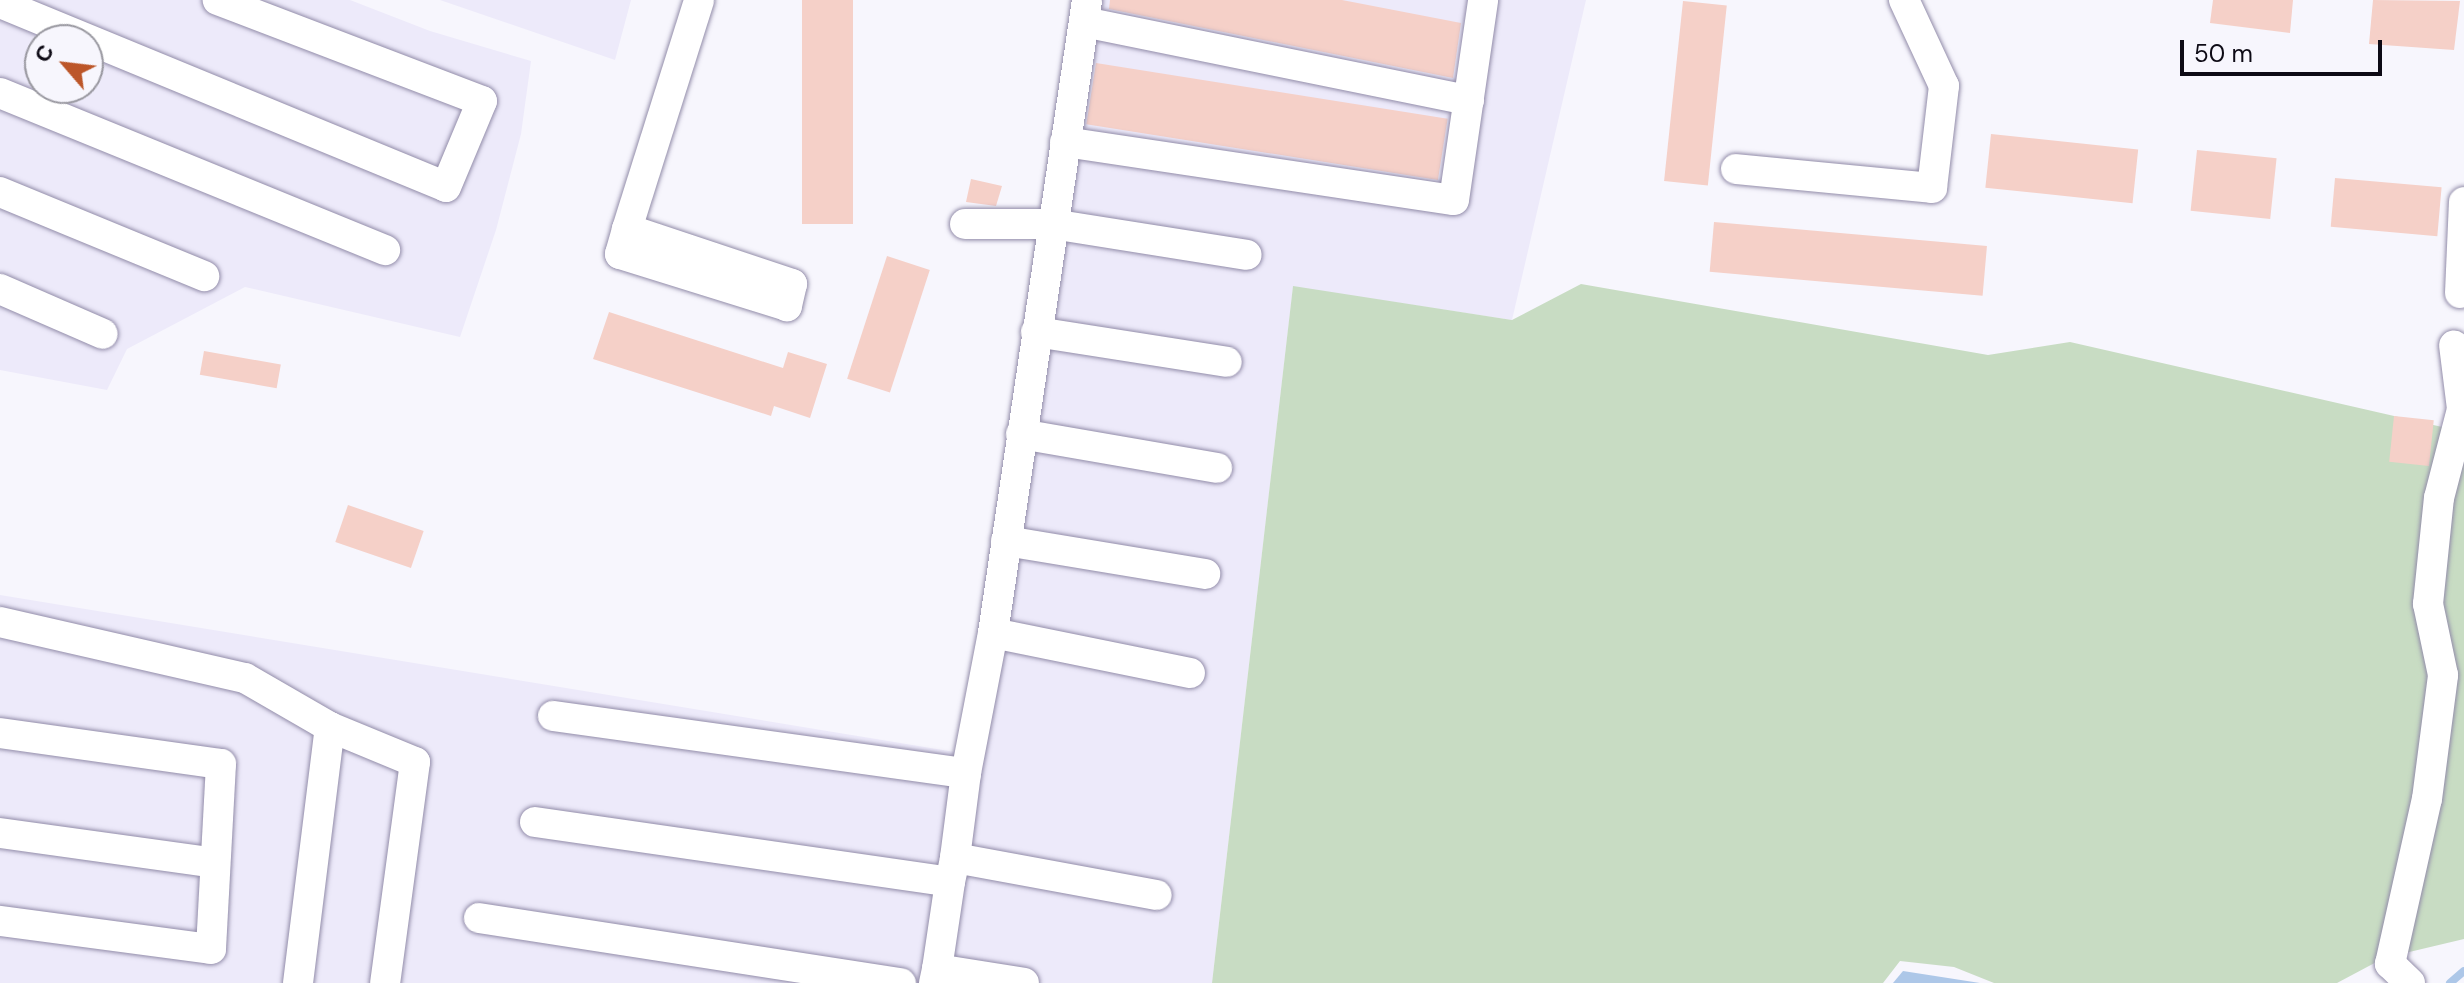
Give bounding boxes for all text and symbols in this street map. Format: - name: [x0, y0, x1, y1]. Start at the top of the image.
- north arrow: [24, 24, 104, 104]
- scale bar: [2184, 24, 2386, 74]
- text: 50 m: [2194, 38, 2253, 69]
- text: С: [28, 40, 61, 67]

